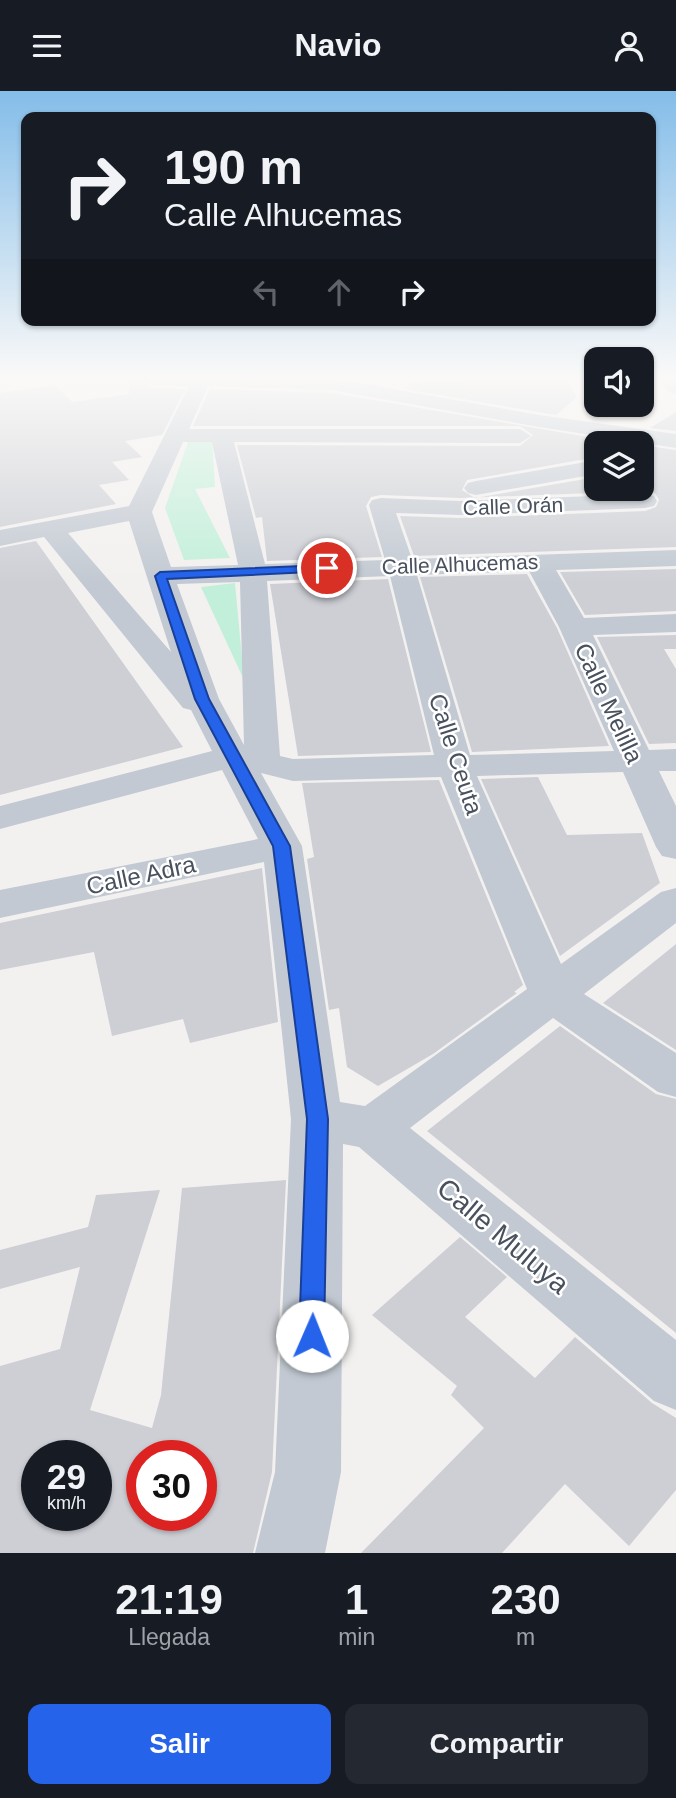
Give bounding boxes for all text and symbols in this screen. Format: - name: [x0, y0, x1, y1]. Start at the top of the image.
- icon: menu: [28, 27, 66, 65]
- text: Navio: [294, 27, 382, 63]
- icon: person: [610, 27, 648, 65]
- icon: right: [49, 140, 140, 231]
- text: 190 m: [164, 140, 303, 194]
- text: Calle Alhucemas: [164, 197, 402, 233]
- icon: left: [247, 273, 285, 311]
- icon: ahead: [320, 273, 358, 311]
- icon: right: [393, 273, 431, 311]
- map controls: [584, 347, 654, 501]
- button: sound: [584, 347, 654, 417]
- button: layers: [584, 431, 654, 501]
- street label: Calle Orán: [462, 493, 564, 519]
- pin: [297, 538, 357, 598]
- icon: arrive: [308, 549, 346, 587]
- street label: Calle Alhucemas: [381, 550, 539, 578]
- street label: Calle Melilla: [569, 639, 649, 768]
- street label: Calle Ceuta: [424, 690, 488, 818]
- street label: Calle Adra: [84, 850, 199, 900]
- street label: Calle Muluya: [431, 1172, 575, 1300]
- position arrow: [275, 1299, 349, 1373]
- speed limit sign: 30: [126, 1440, 217, 1531]
- text: 29: [47, 1457, 86, 1496]
- text: km/h: [47, 1493, 86, 1513]
- text: 21:19: [115, 1576, 223, 1623]
- text: 1: [345, 1576, 368, 1623]
- text: 230: [491, 1576, 561, 1623]
- text: Llegada: [128, 1624, 210, 1650]
- text: min: [338, 1624, 375, 1650]
- text: m: [516, 1624, 535, 1650]
- button: Salir: [28, 1704, 331, 1784]
- button: Compartir: [345, 1704, 648, 1784]

